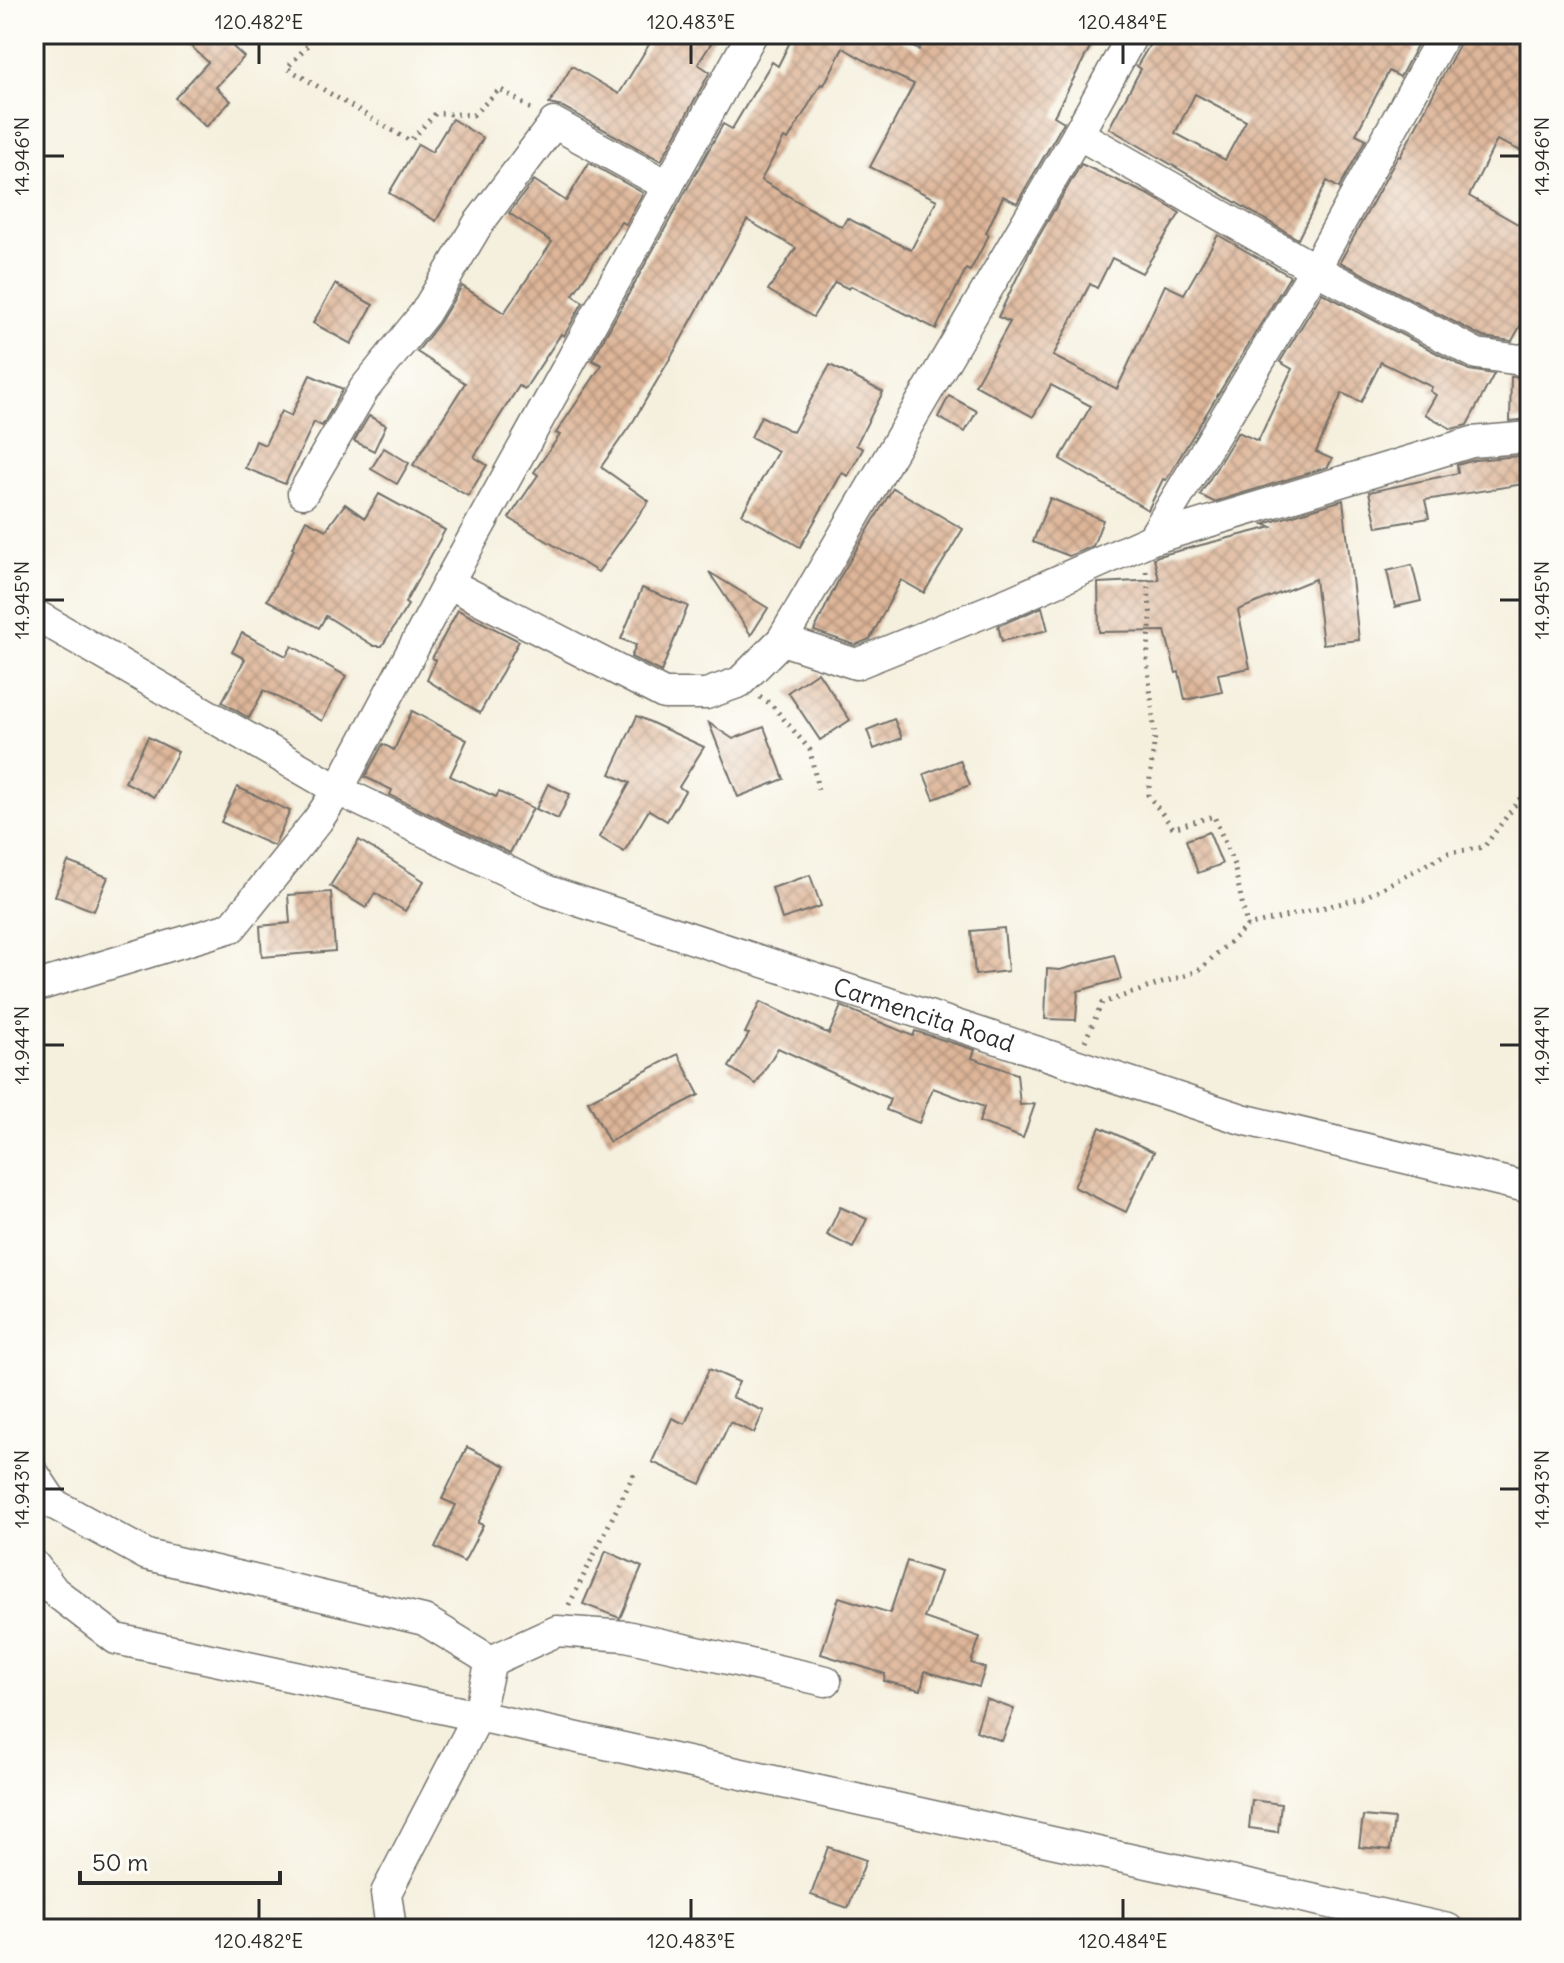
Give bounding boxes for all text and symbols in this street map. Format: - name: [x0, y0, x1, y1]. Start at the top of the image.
- text: 120.482°E: [215, 9, 303, 34]
- text: 120.483°E: [647, 9, 735, 34]
- text: 120.484°E: [1079, 9, 1167, 34]
- text: 14.946°N: [9, 117, 34, 195]
- text: 14.946°N: [1529, 117, 1554, 195]
- text: 14.945°N: [9, 561, 34, 639]
- text: 14.945°N: [1529, 561, 1554, 639]
- street label: Carmencita Road: [830, 971, 1018, 1058]
- text: 14.944°N: [9, 1006, 34, 1084]
- text: 14.944°N: [1529, 1006, 1554, 1084]
- text: 14.943°N: [9, 1450, 34, 1528]
- text: 14.943°N: [1529, 1450, 1554, 1528]
- scale bar: [80, 1835, 280, 1885]
- text: 50 m: [92, 1847, 148, 1877]
- text: 120.482°E: [215, 1928, 303, 1953]
- text: 120.483°E: [647, 1928, 735, 1953]
- text: 120.484°E: [1079, 1928, 1167, 1953]

